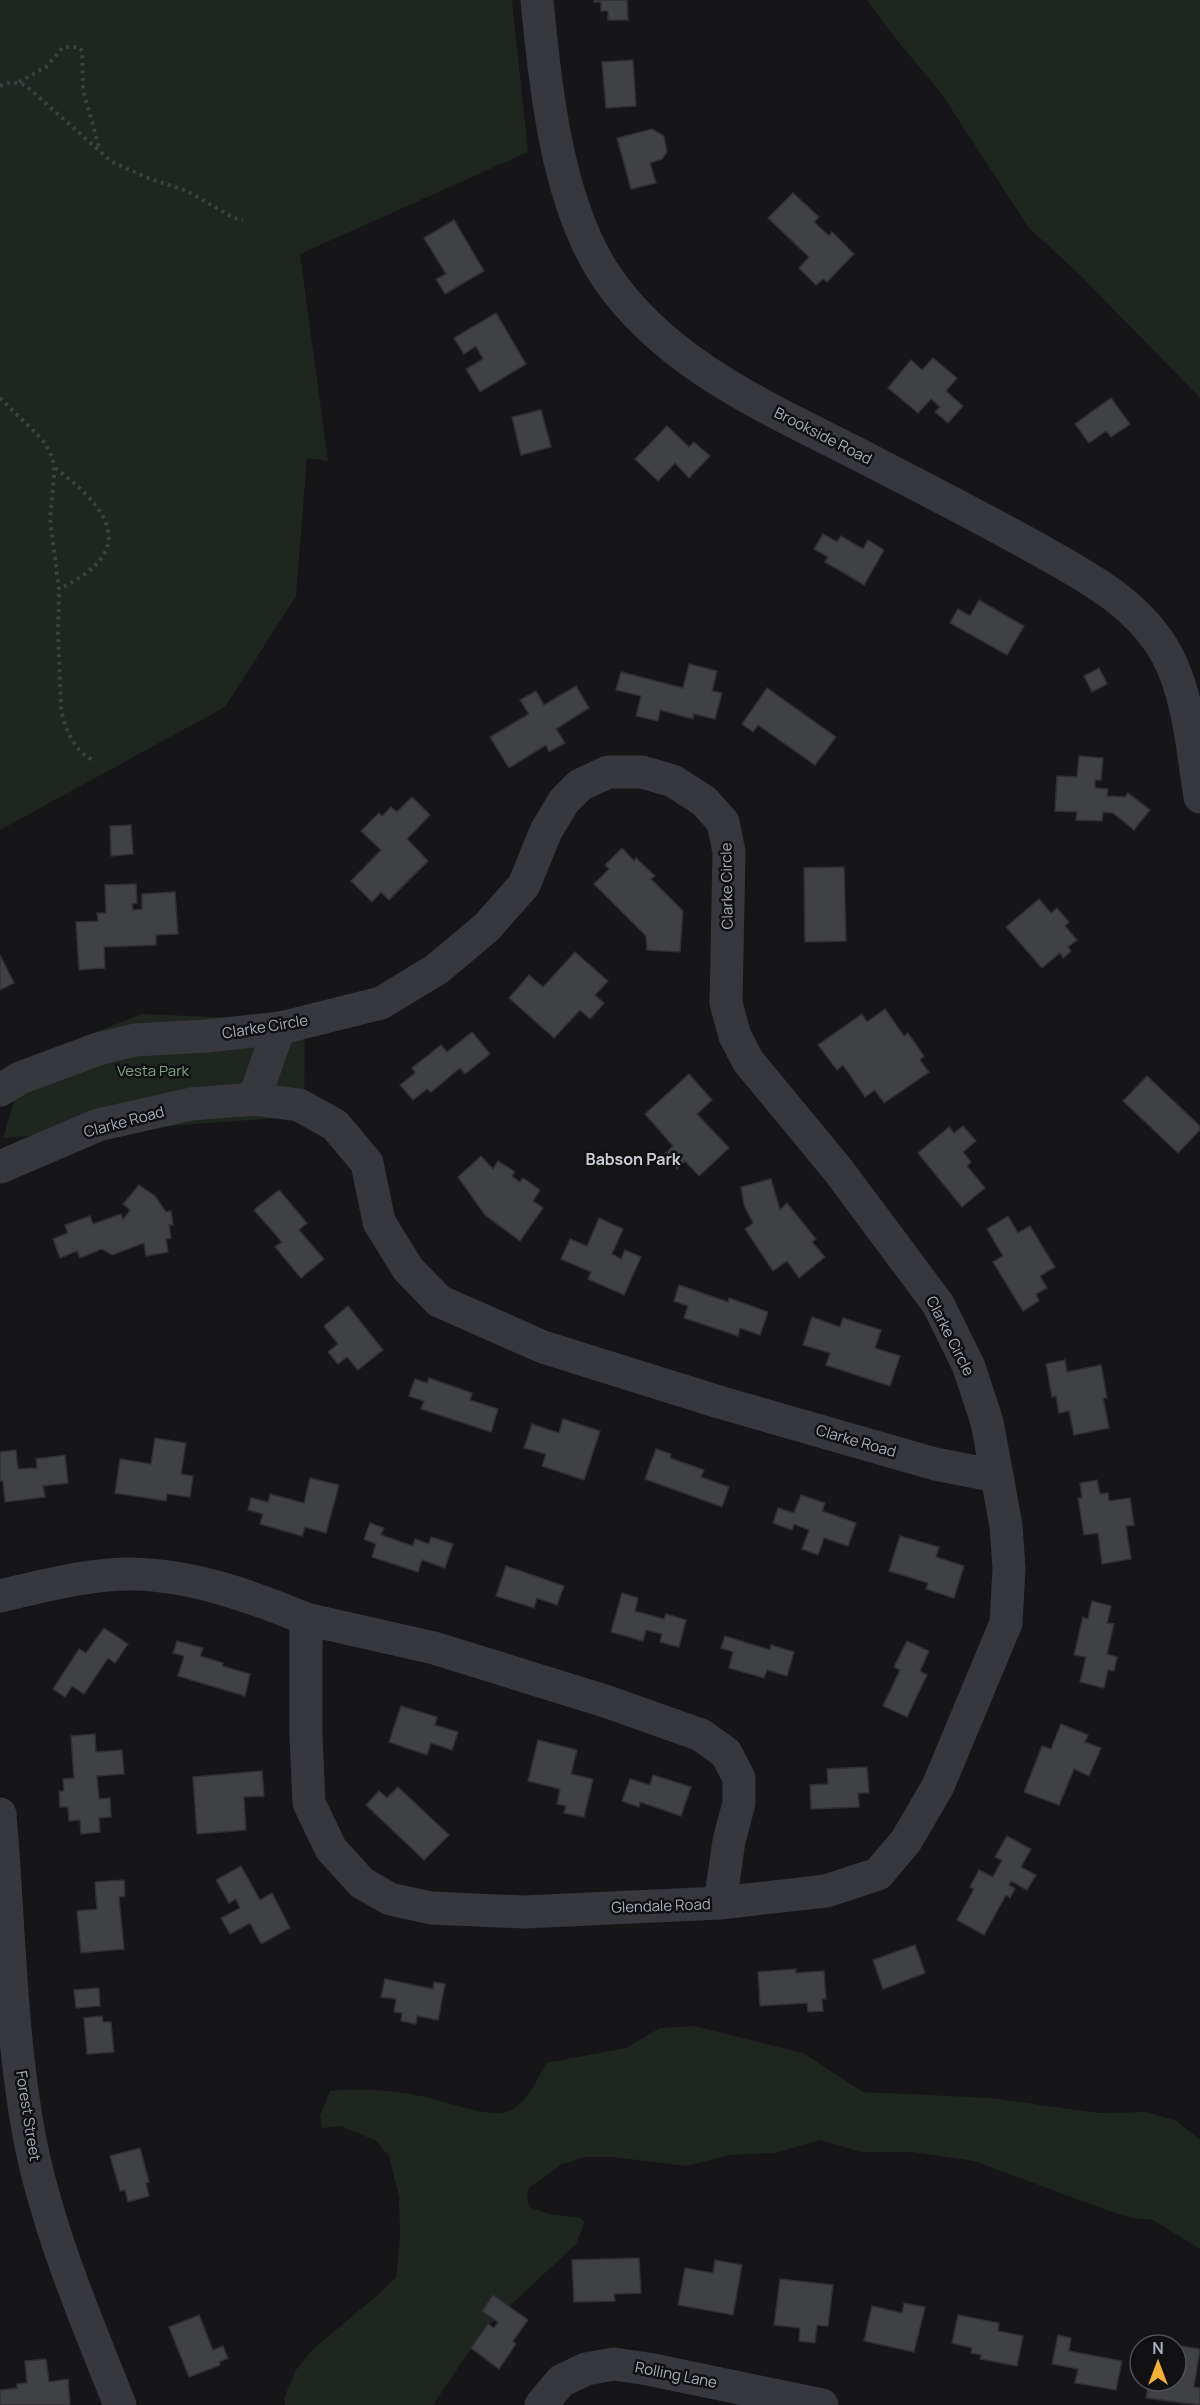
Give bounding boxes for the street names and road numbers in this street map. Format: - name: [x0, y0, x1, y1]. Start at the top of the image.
- street label: Brookside Road: [771, 402, 876, 469]
- street label: Clarke Circle: [715, 842, 738, 930]
- street label: Clarke Circle: [220, 1009, 310, 1044]
- street label: Clarke Road: [81, 1101, 166, 1142]
- street label: Clarke Circle: [921, 1292, 980, 1379]
- street label: Clarke Road: [814, 1419, 899, 1462]
- street label: Glendale Road: [611, 1893, 711, 1918]
- street label: Forest Street: [11, 2069, 46, 2163]
- street label: Rolling Lane: [633, 2356, 719, 2393]

